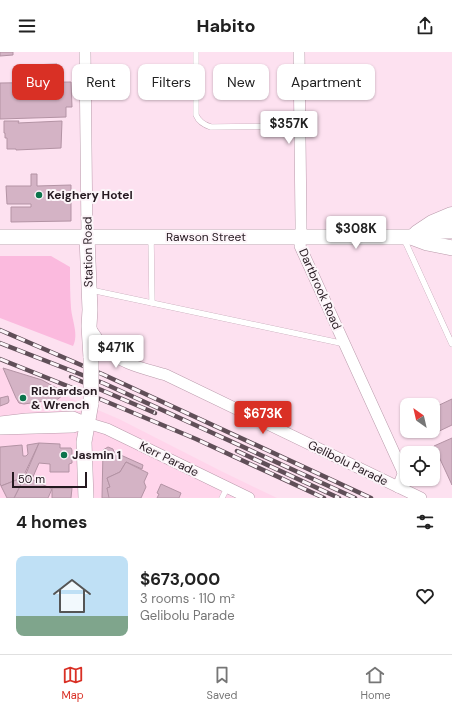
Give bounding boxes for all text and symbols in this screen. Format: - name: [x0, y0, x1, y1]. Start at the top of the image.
- text: Habito: [196, 14, 256, 38]
- icon: menu: [16, 15, 38, 37]
- icon: share: [414, 15, 436, 37]
- chip: Buy: [12, 64, 64, 100]
- chip: Rent: [72, 64, 130, 100]
- chip: Filters: [138, 64, 205, 100]
- chip: New: [213, 64, 269, 100]
- chip: Apartment: [277, 64, 375, 100]
- pin: $357K: [261, 111, 317, 145]
- text: $357K: [269, 115, 309, 132]
- place label: Keighery Hotel: [47, 187, 133, 203]
- marker: Keighery Hotel: [34, 190, 44, 200]
- street label: Station Road: [79, 216, 97, 288]
- pin: $308K: [328, 216, 384, 250]
- text: $308K: [335, 220, 377, 237]
- street label: Rawson Street: [166, 229, 246, 245]
- street label: Dartbrook Road: [295, 246, 345, 332]
- pin: $471K: [88, 335, 144, 369]
- text: $471K: [98, 339, 134, 356]
- place label: Richardson & Wrench: [31, 383, 97, 413]
- marker: Richardson & Wrench: [18, 393, 28, 403]
- north arrow: [400, 398, 440, 438]
- map controls: [400, 398, 440, 486]
- pin: $673K: [235, 401, 291, 435]
- text: $673K: [243, 405, 283, 422]
- street label: Gelibolu Parade: [305, 437, 391, 489]
- street label: Kerr Parade: [137, 438, 201, 480]
- button: locate: [400, 446, 440, 486]
- place label: Jasmin 1: [72, 447, 121, 463]
- marker: Jasmin 1: [59, 450, 69, 460]
- scale bar: [12, 470, 87, 489]
- text: 50 m: [18, 472, 45, 486]
- text: 4 homes: [16, 511, 87, 533]
- icon: filters: [414, 511, 436, 533]
- text: $673,000: [140, 568, 220, 590]
- icon: home: [48, 572, 96, 620]
- icon: heart: [414, 585, 436, 607]
- text: 3 rooms · 110 m²: [140, 590, 235, 607]
- text: Gelibolu Parade: [140, 607, 235, 624]
- tab: Map: [61, 664, 84, 702]
- tab: Saved: [207, 664, 237, 702]
- tab: Home: [360, 664, 390, 702]

